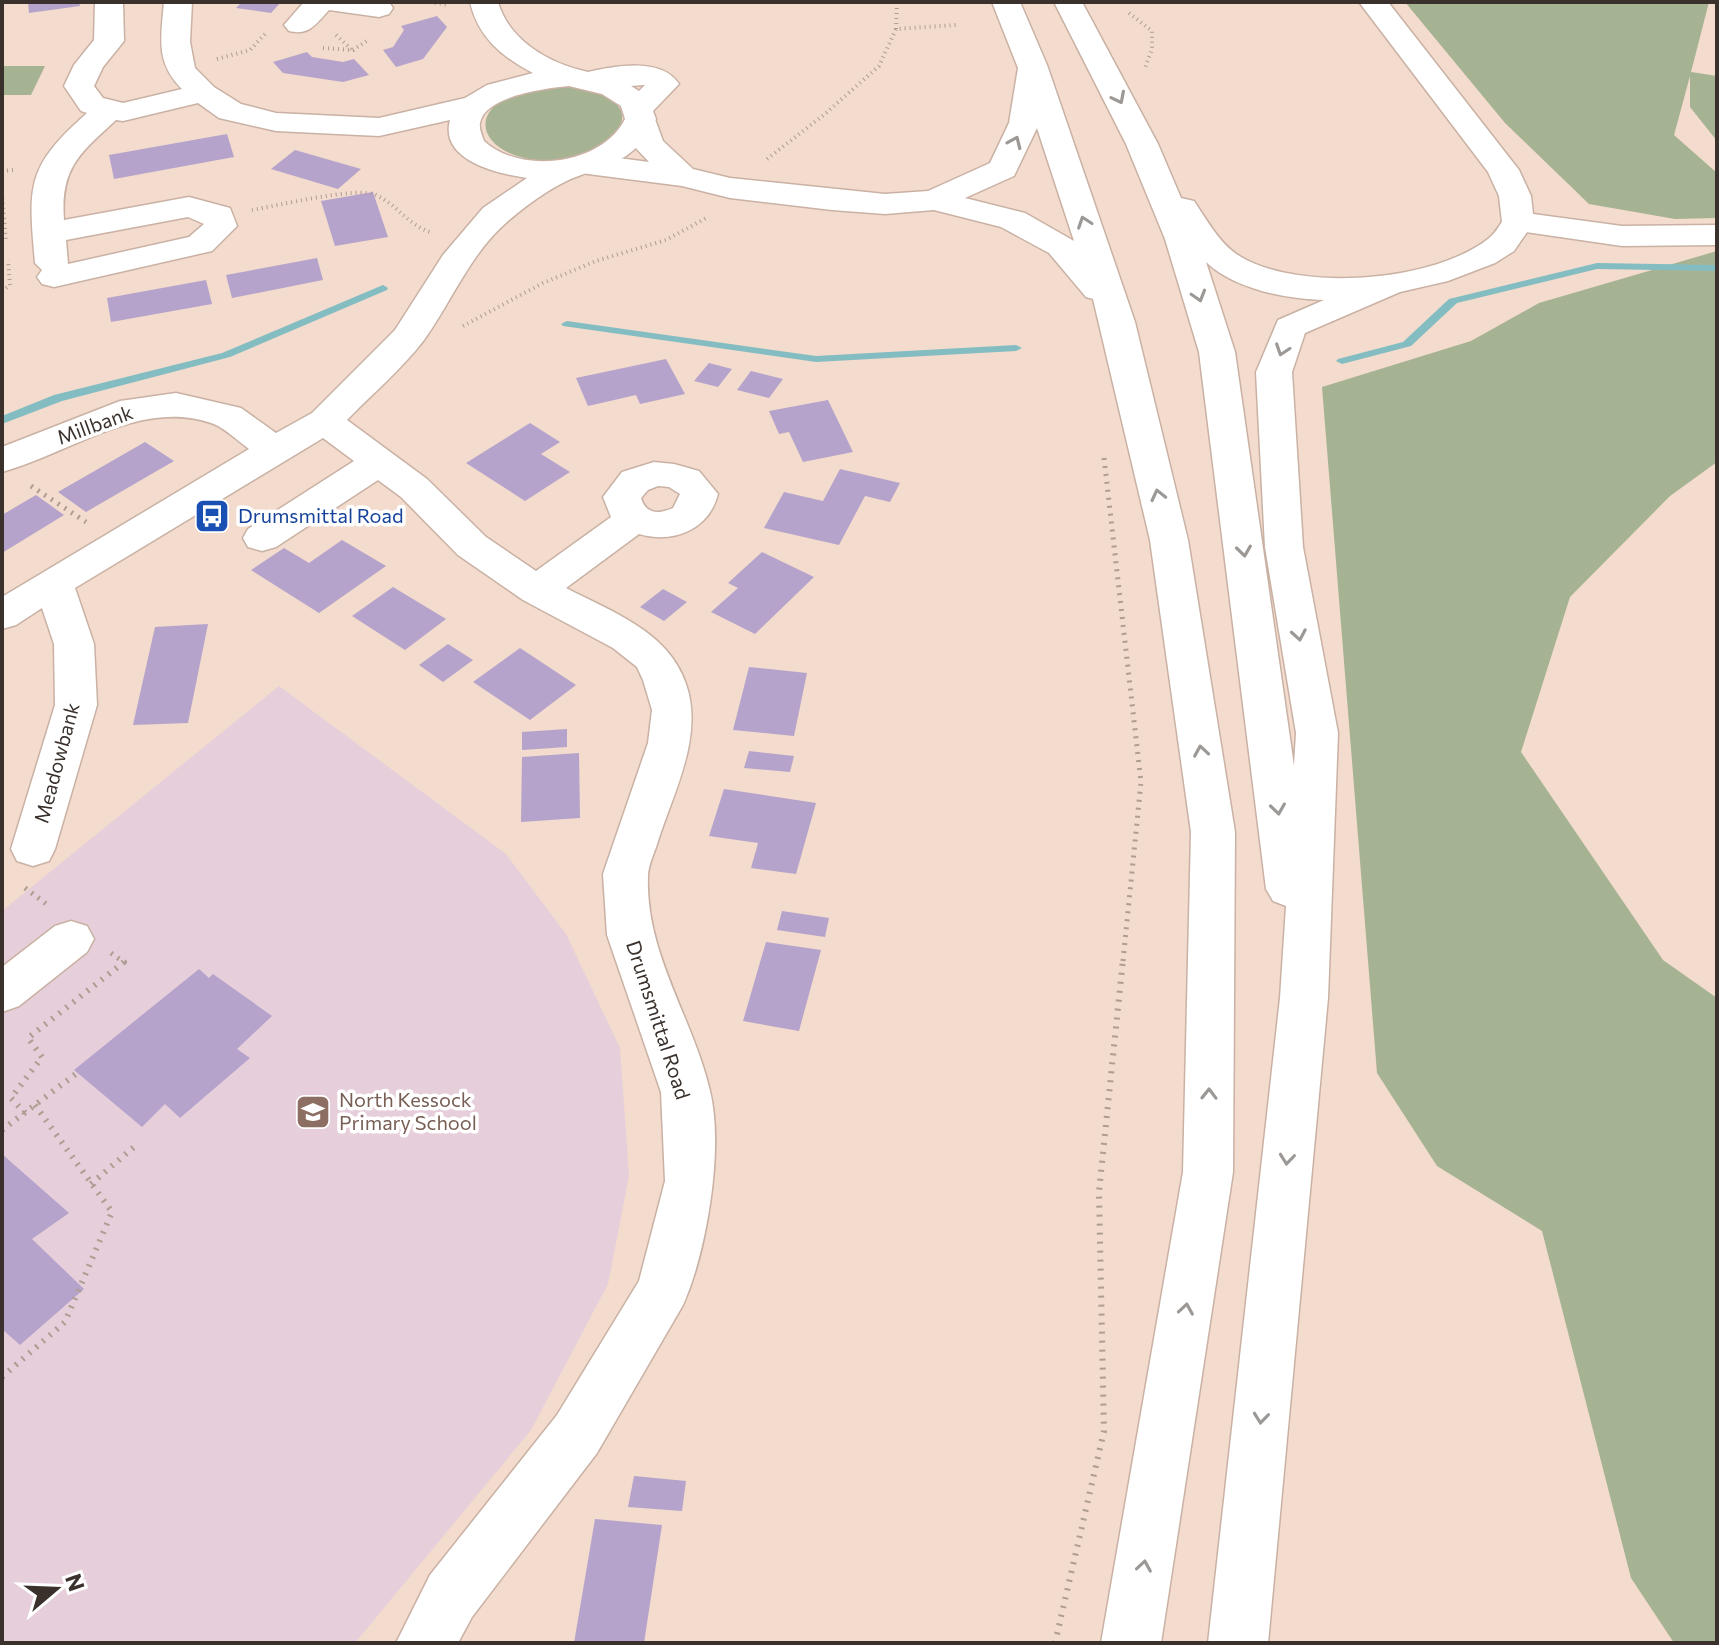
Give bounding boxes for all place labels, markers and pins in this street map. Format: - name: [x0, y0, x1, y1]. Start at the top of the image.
- bus stop icon: Drumsmittal Road: [193, 497, 231, 535]
- place label: Drumsmittal Road: [238, 503, 404, 527]
- place label: North Kessock Primary School: [339, 1087, 477, 1134]
- school or university icon: North Kessock Primary School: [294, 1093, 332, 1131]

